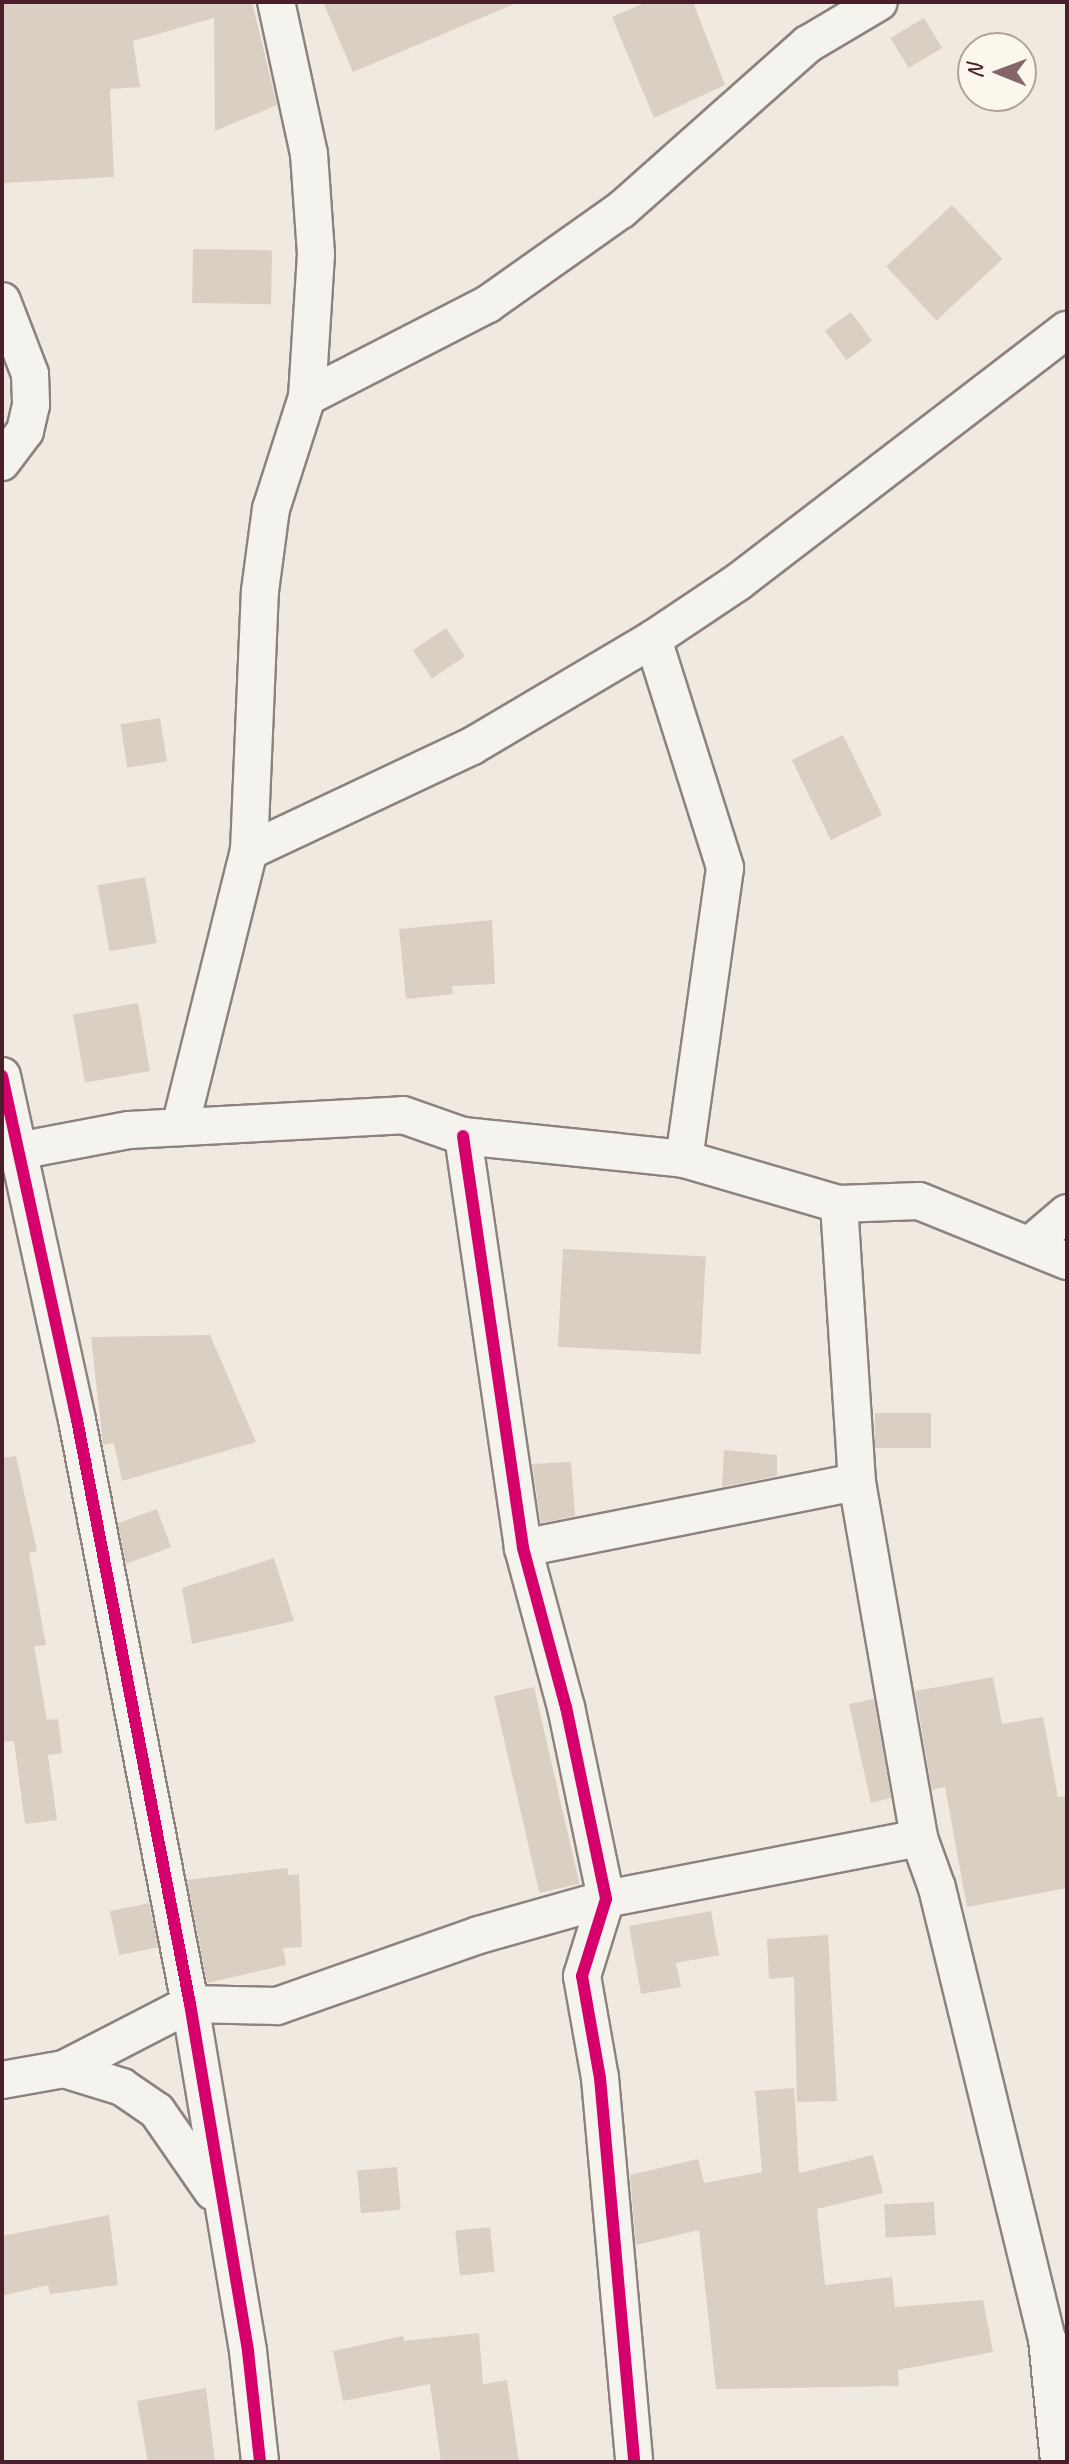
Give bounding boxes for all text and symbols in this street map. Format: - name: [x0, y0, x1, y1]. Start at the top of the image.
- north arrow: [957, 32, 1037, 112]
- text: N: [961, 65, 989, 79]

